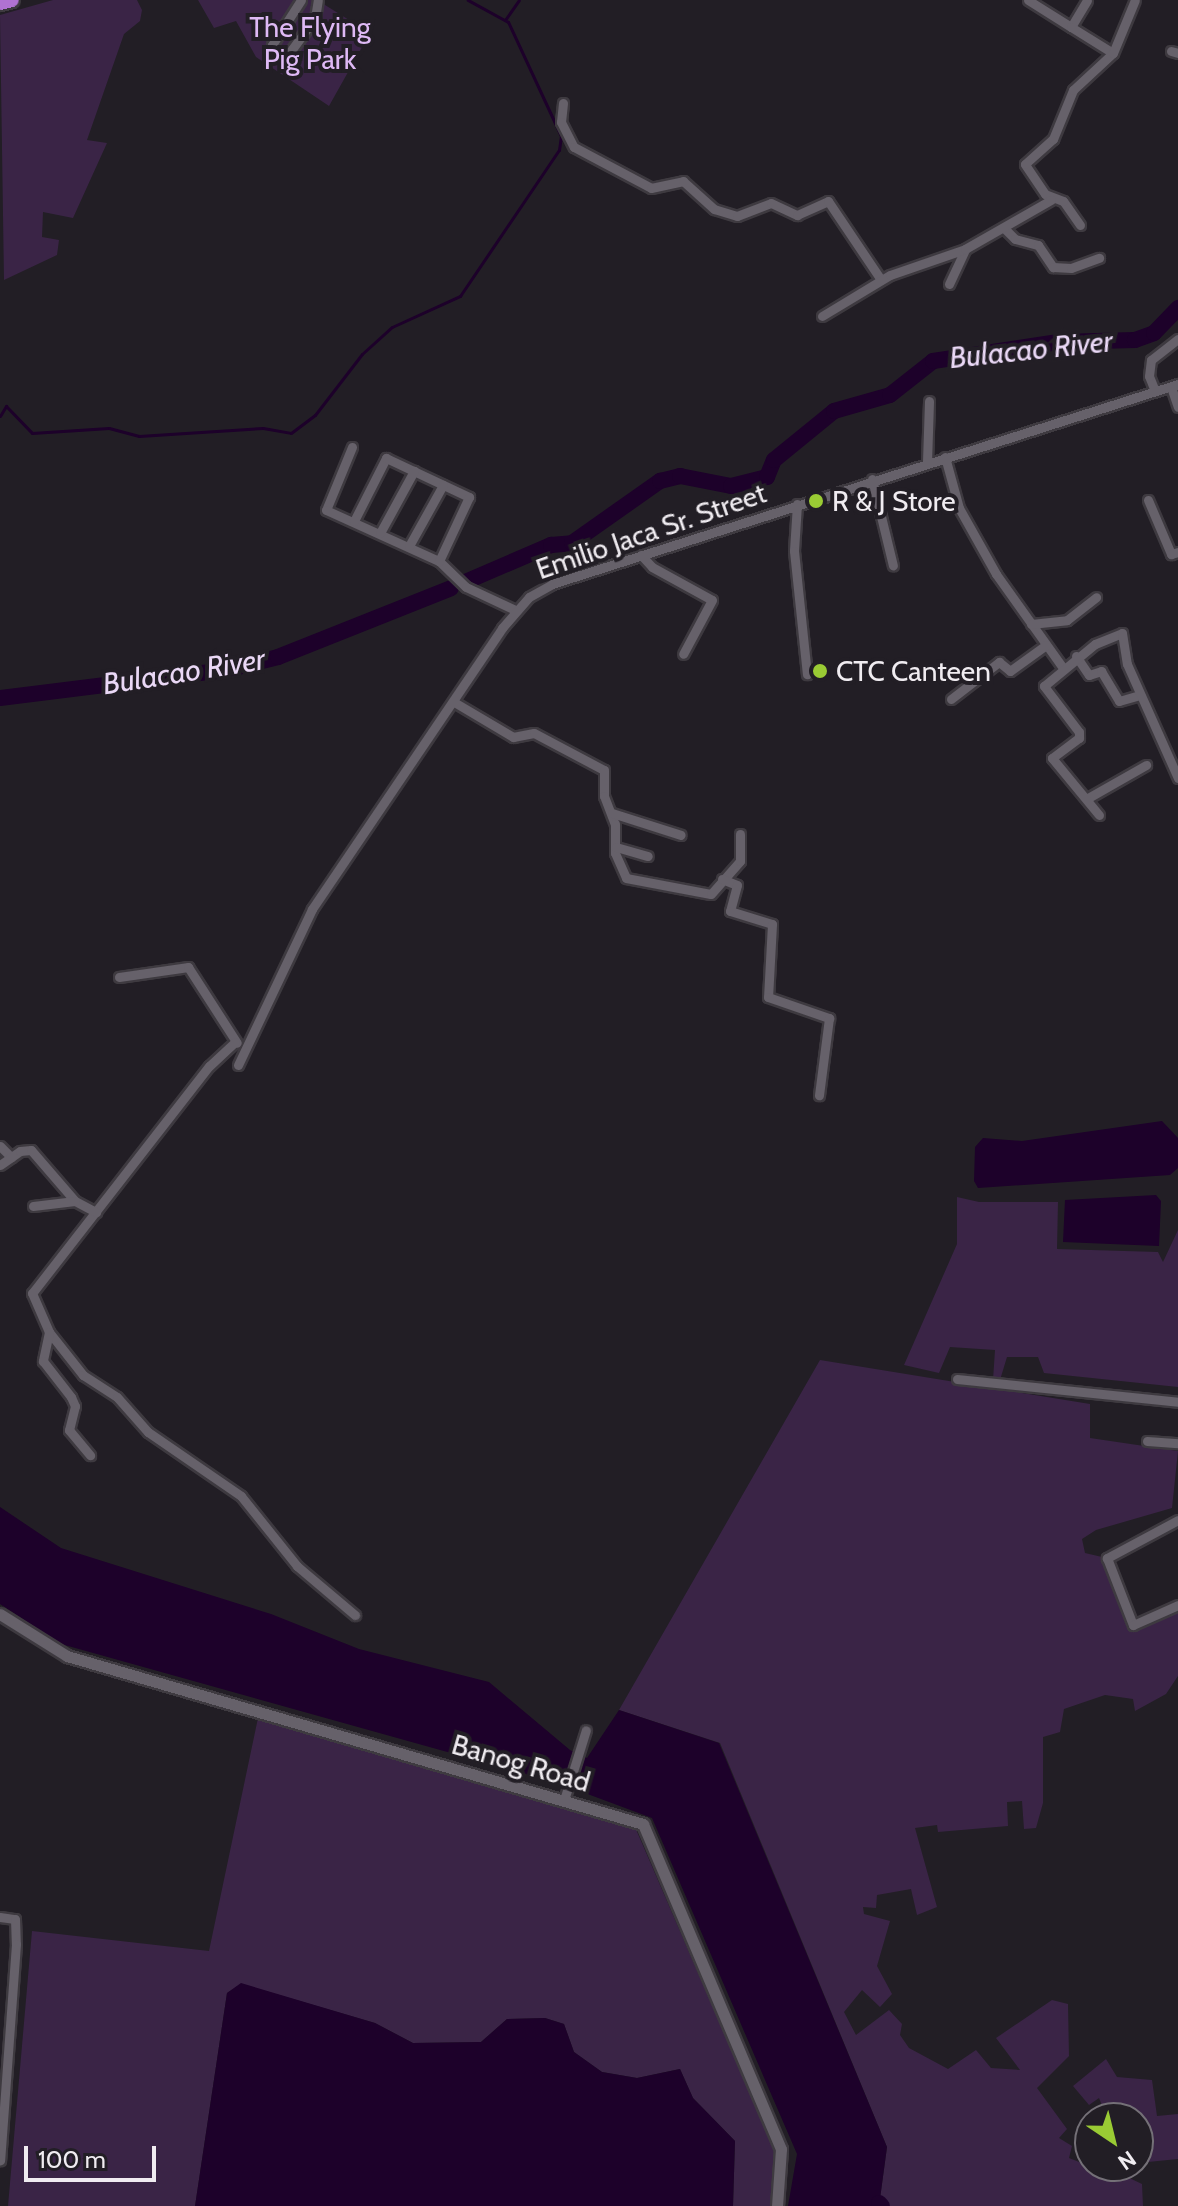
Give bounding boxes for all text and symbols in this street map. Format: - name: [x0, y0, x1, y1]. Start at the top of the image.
- park label: The Flying Pig Park: [249, 10, 371, 76]
- water label: Bulacao River: [948, 324, 1114, 376]
- street label: Emilio Jaca Sr. Street: [532, 476, 770, 586]
- place label: R & J Store: [832, 484, 956, 518]
- marker: R & J Store: [807, 492, 825, 510]
- water label: Bulacao River: [100, 641, 268, 703]
- place label: CTC Canteen: [836, 654, 991, 688]
- marker: CTC Canteen: [811, 662, 829, 680]
- street label: Banog Road: [448, 1727, 594, 1799]
- north arrow: [1074, 2102, 1154, 2182]
- scale bar: [28, 2130, 160, 2180]
- text: 100 m: [38, 2145, 106, 2174]
- text: N: [1113, 2145, 1141, 2176]

